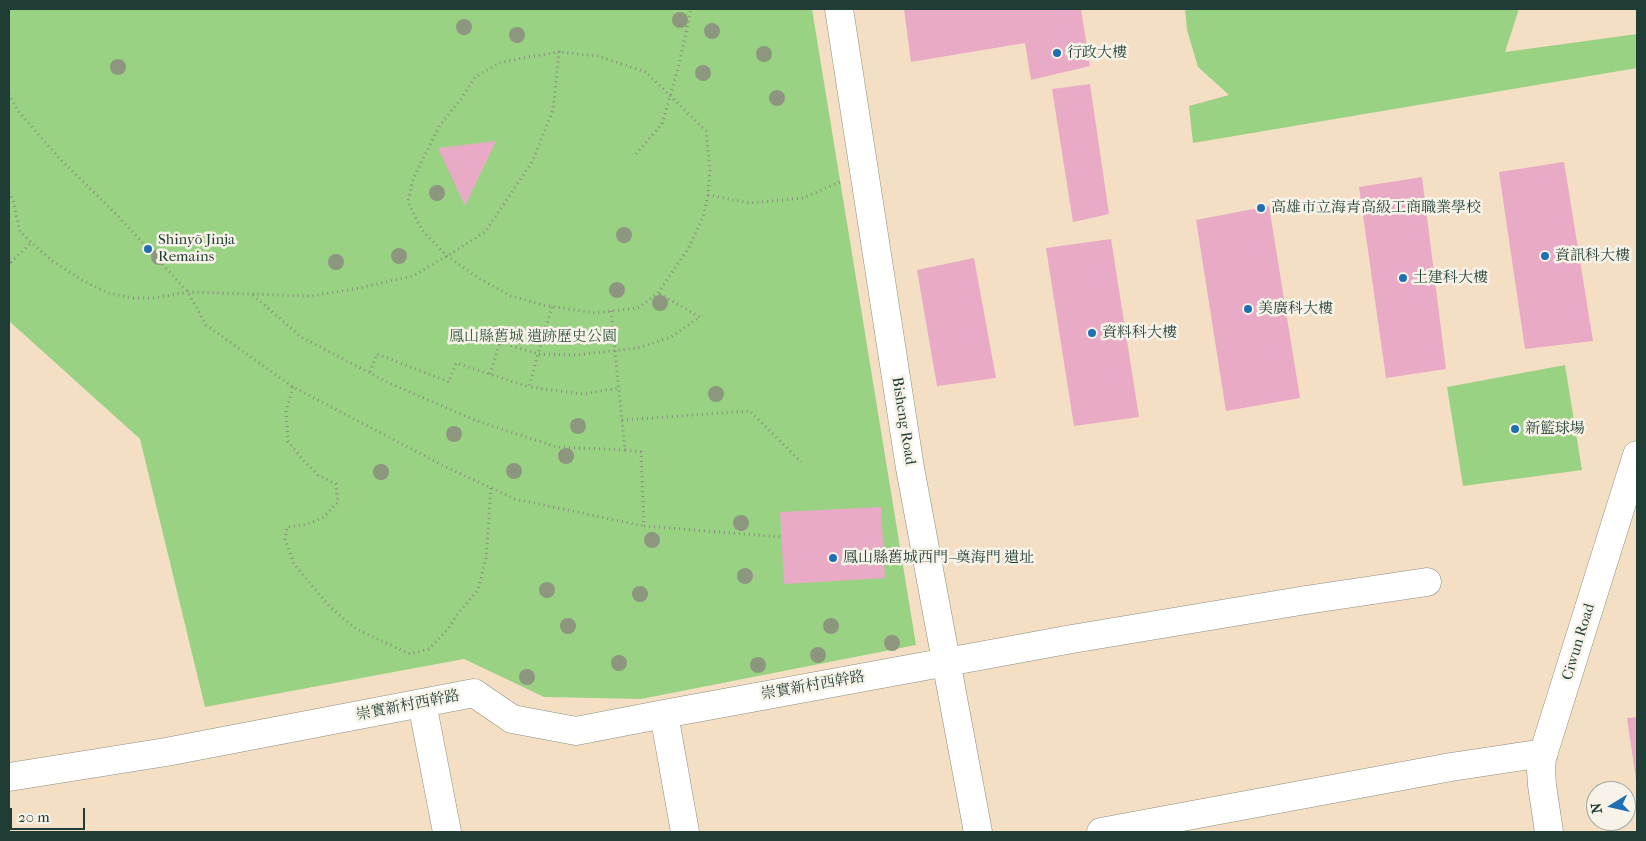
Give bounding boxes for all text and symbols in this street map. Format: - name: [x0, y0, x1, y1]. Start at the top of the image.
- place label: 行政大樓: [1067, 44, 1127, 62]
- marker: 行政大樓: [1051, 47, 1063, 59]
- place label: 高雄市立海青高級工商職業學校: [1271, 199, 1481, 217]
- marker: 高雄市立海青高級工商職業學校: [1255, 202, 1267, 214]
- place label: Shinyō Jinja Remains: [158, 231, 235, 266]
- marker: Shinyō Jinja Remains: [142, 243, 154, 255]
- place label: 資訊科大樓: [1555, 247, 1630, 265]
- marker: 資訊科大樓: [1539, 250, 1551, 262]
- place label: 土建科大樓: [1413, 269, 1488, 287]
- marker: 土建科大樓: [1397, 272, 1409, 284]
- place label: 美廣科大樓: [1258, 300, 1333, 318]
- marker: 美廣科大樓: [1242, 303, 1254, 315]
- place label: 資料科大樓: [1102, 324, 1177, 342]
- marker: 資料科大樓: [1086, 327, 1098, 339]
- park label: 鳳山縣舊城 遺跡歷史公園: [449, 328, 617, 346]
- street label: Bisheng Road: [887, 376, 919, 466]
- place label: 新籃球場: [1525, 420, 1585, 438]
- marker: 新籃球場: [1509, 423, 1521, 435]
- place label: 鳳山縣舊城西門--奠海門 遺址: [843, 549, 1034, 567]
- marker: 鳳山縣舊城西門--奠海門 遺址: [827, 552, 839, 564]
- street label: Ciwun Road: [1559, 601, 1599, 683]
- street label: 崇實新村西幹路: [760, 668, 866, 704]
- street label: 崇實新村西幹路: [355, 687, 461, 725]
- north arrow: [1586, 781, 1636, 831]
- scale bar: [12, 798, 88, 830]
- text: N: [1587, 802, 1606, 815]
- text: 20 m: [18, 808, 50, 826]

